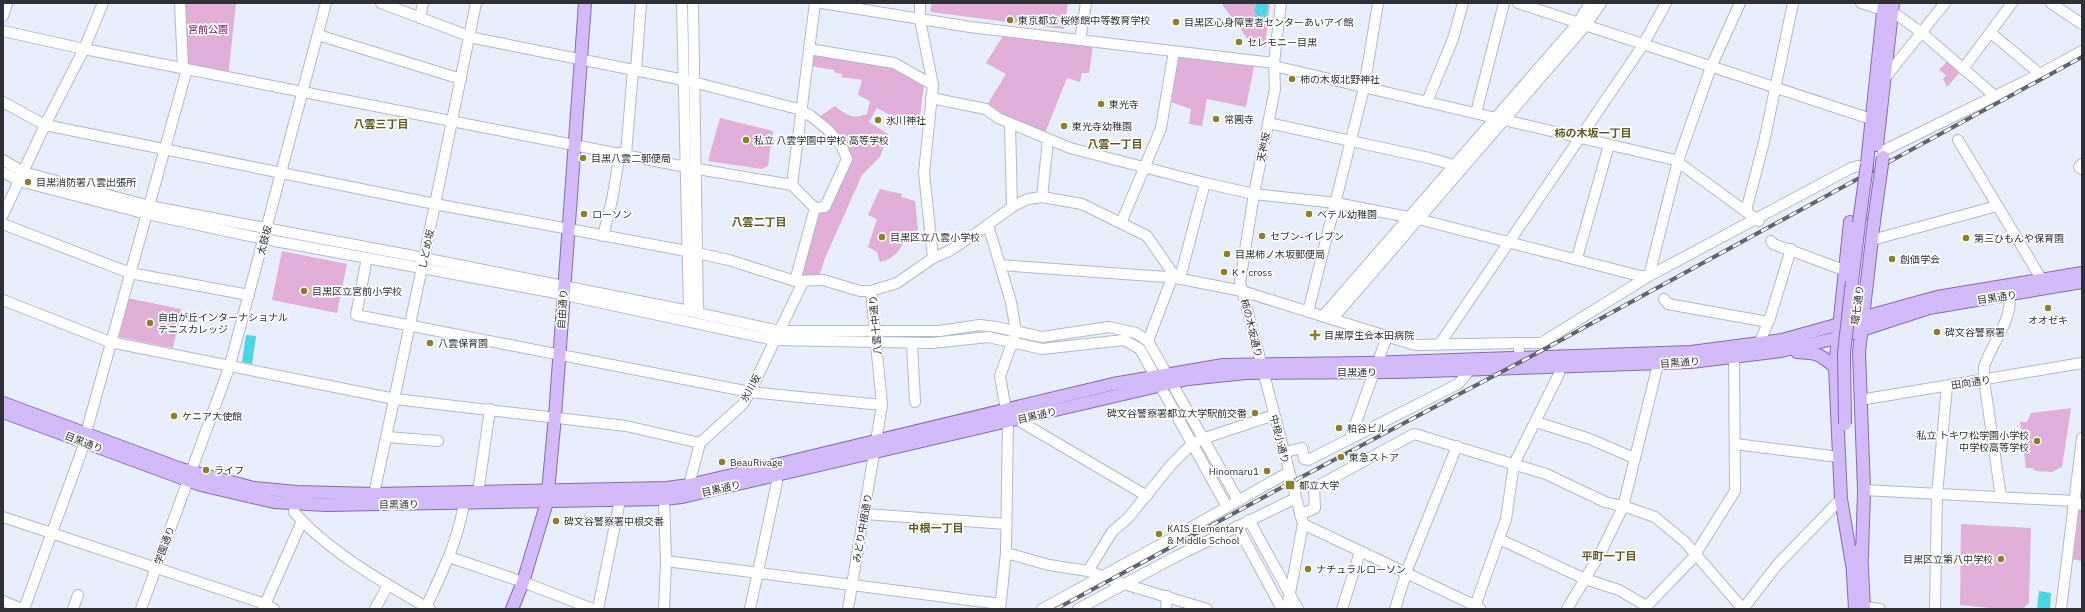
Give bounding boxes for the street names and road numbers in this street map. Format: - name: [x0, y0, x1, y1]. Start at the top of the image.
- street label: 天神坂: [1254, 131, 1273, 163]
- street label: 太鼓坂: [254, 224, 275, 256]
- street label: しどめ坂: [416, 228, 437, 270]
- street label: 環七通り: [1849, 284, 1866, 326]
- street label: 目黒通り: [1976, 288, 2018, 307]
- street label: 自由通り: [555, 289, 570, 329]
- street label: 八雲十中通り: [866, 295, 885, 355]
- street label: 柿の木坂通り: [1238, 297, 1265, 359]
- street label: 目黒通り: [1660, 355, 1700, 370]
- street label: 目黒通り: [1337, 366, 1377, 379]
- street label: 氷川坂: [737, 372, 763, 405]
- street label: 田向通り: [1950, 373, 1992, 392]
- street label: 目黒通り: [1016, 405, 1058, 426]
- street label: 中根小通り: [1267, 413, 1292, 465]
- street label: 目黒通り: [63, 429, 105, 456]
- street label: 目黒通り: [700, 478, 742, 499]
- street label: みどり中根通り: [850, 492, 875, 564]
- street label: 目黒通り: [379, 498, 419, 511]
- street label: 学園通り: [152, 524, 177, 566]

